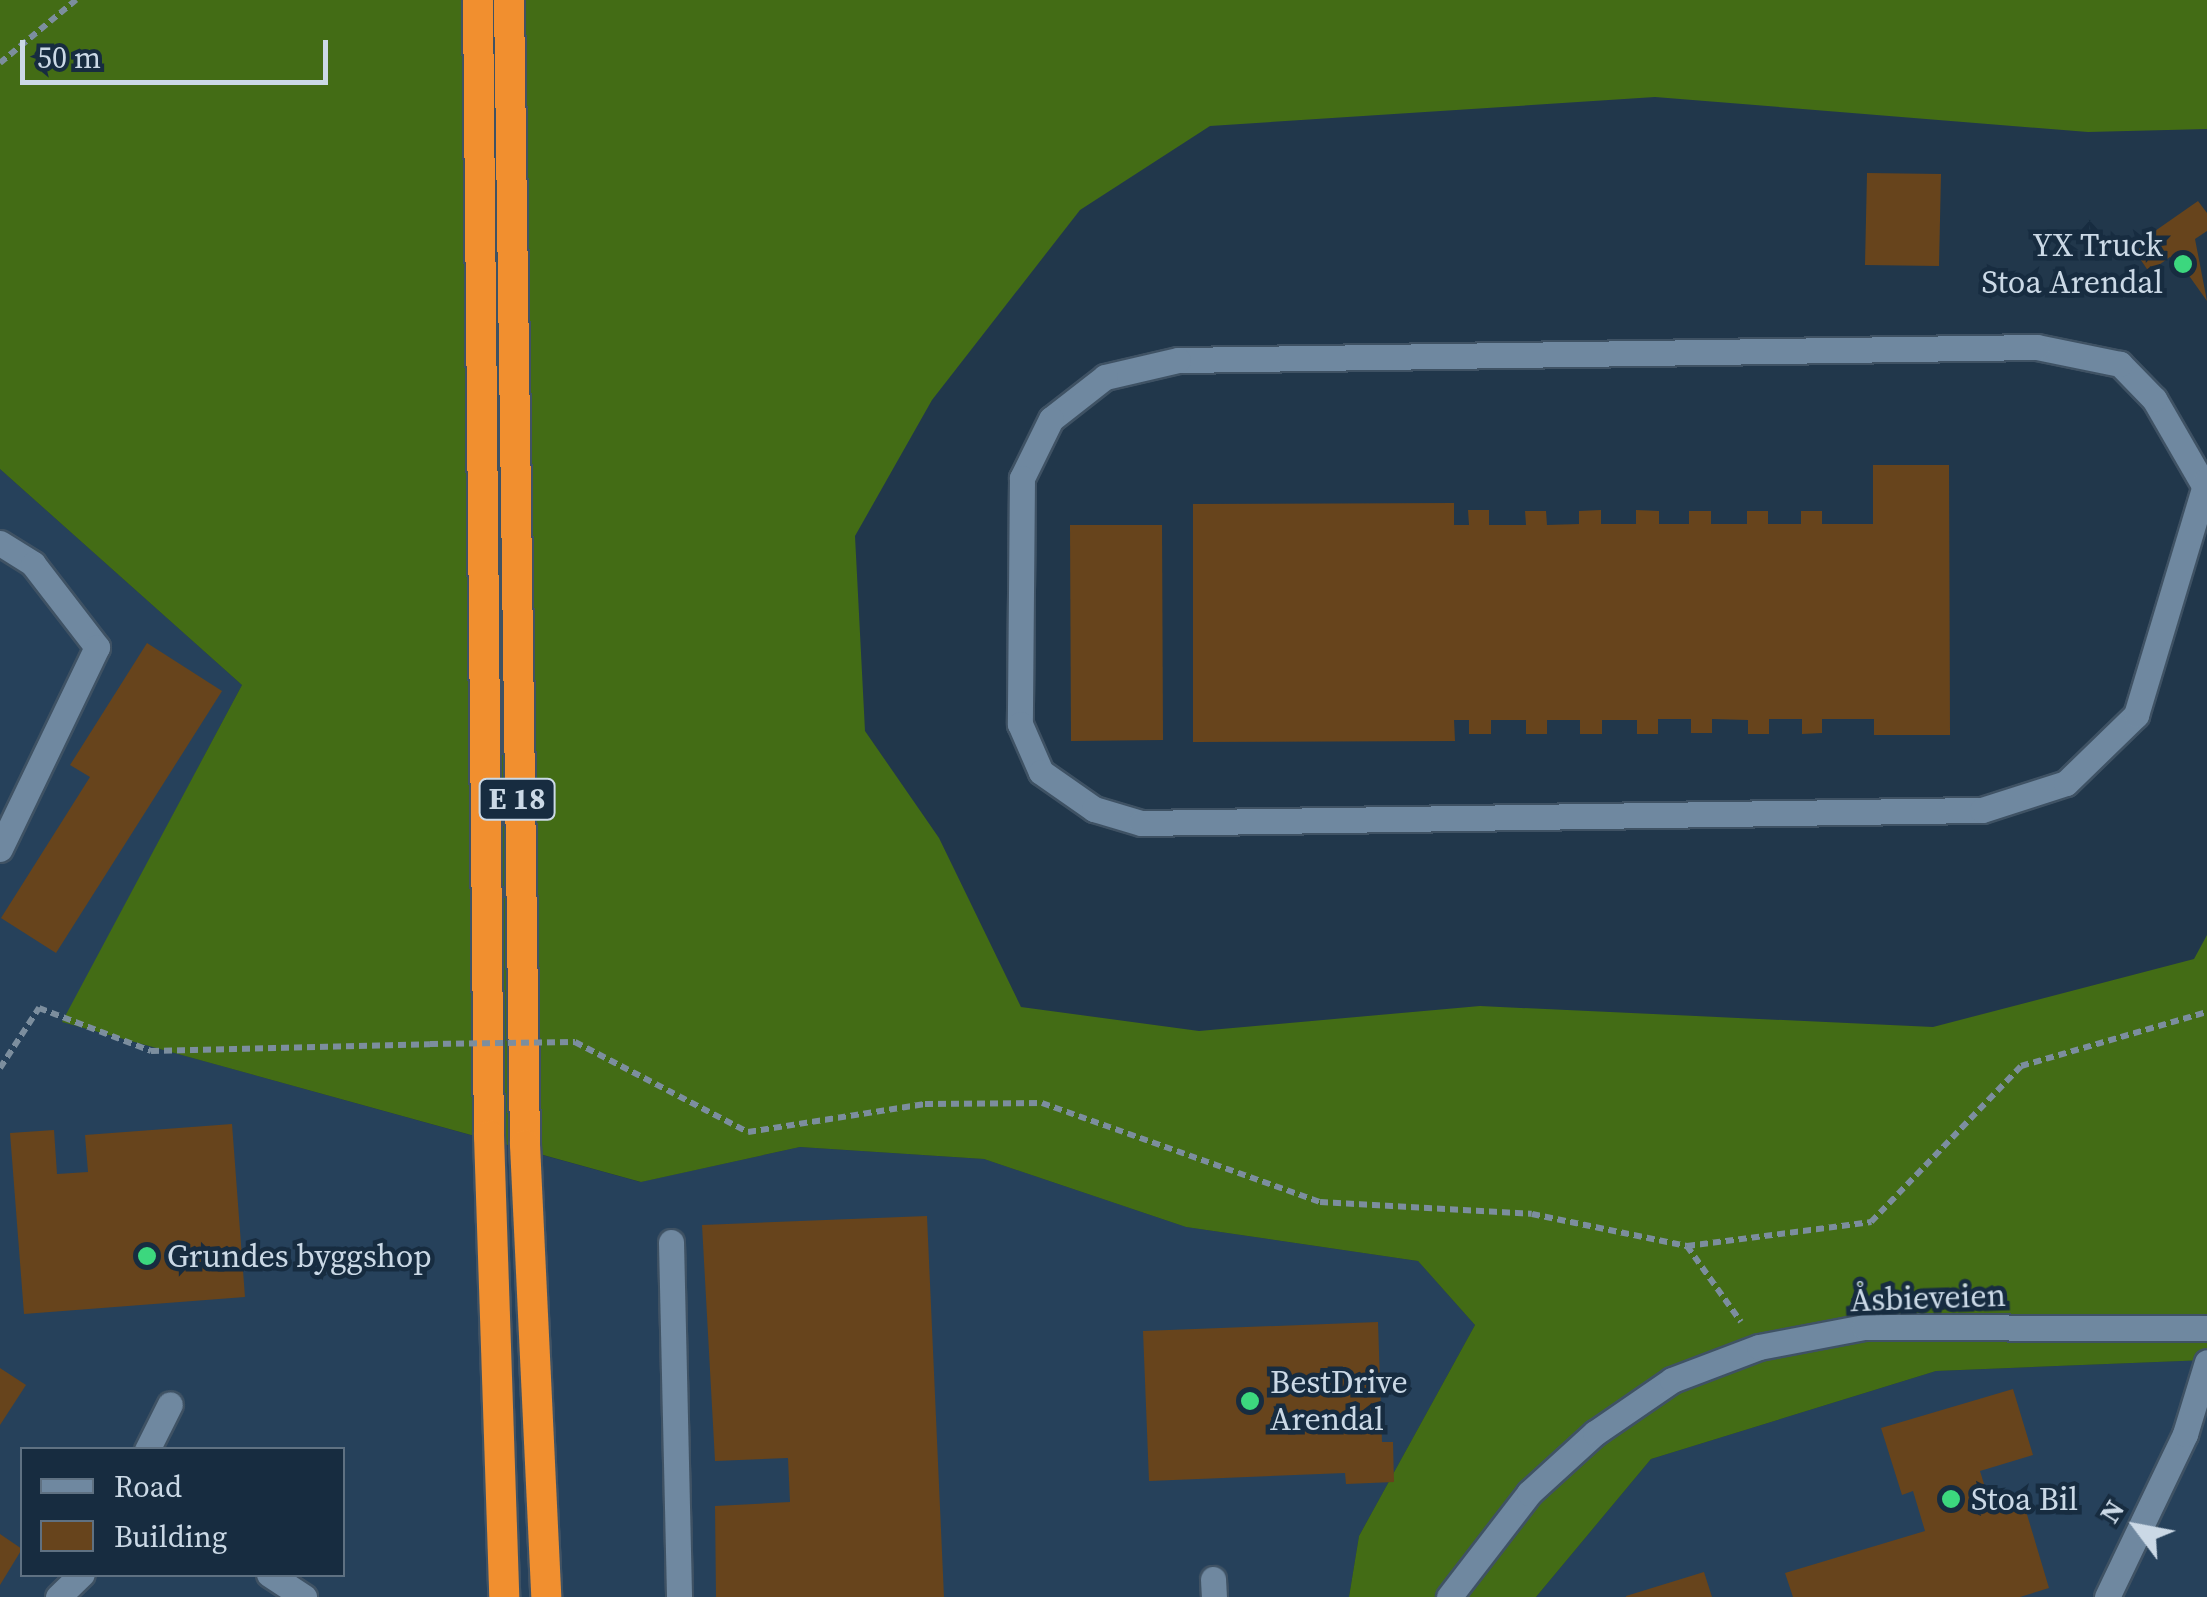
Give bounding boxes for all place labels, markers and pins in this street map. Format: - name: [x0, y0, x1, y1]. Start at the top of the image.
- place label: YX Truck Stoa Arendal: [1981, 227, 2163, 302]
- marker: YX Truck Stoa Arendal: [2172, 253, 2194, 275]
- place label: Grundes byggshop: [167, 1237, 432, 1275]
- marker: Grundes byggshop: [136, 1245, 158, 1267]
- place label: BestDrive Arendal: [1270, 1364, 1408, 1439]
- marker: BestDrive Arendal: [1239, 1390, 1261, 1412]
- place label: Stoa Bil: [1971, 1480, 2078, 1518]
- marker: Stoa Bil: [1940, 1488, 1962, 1510]

